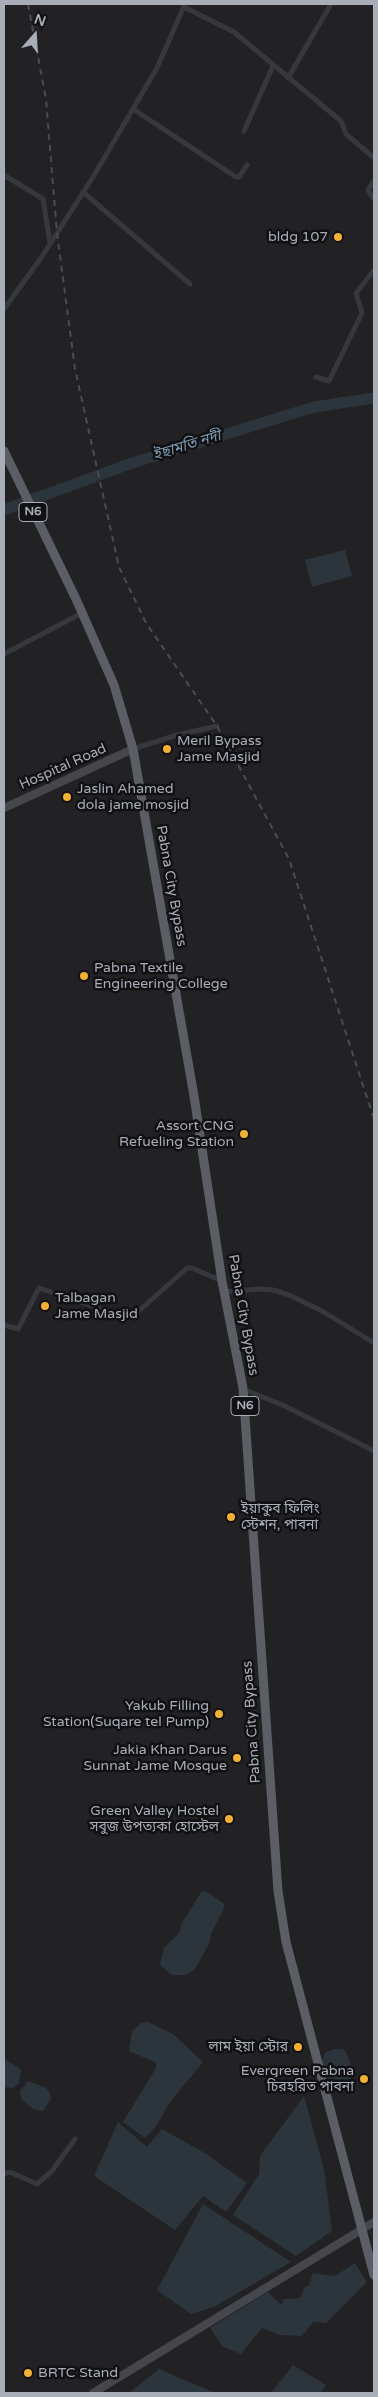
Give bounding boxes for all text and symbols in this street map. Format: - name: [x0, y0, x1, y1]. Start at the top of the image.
- north arrow: [10, 10, 60, 60]
- text: N: [32, 10, 48, 30]
- place label: bldg 107: [268, 229, 328, 245]
- marker: bldg 107: [332, 231, 344, 243]
- water label: ইছামতি নদী: [151, 427, 223, 465]
- road number: N6: [19, 502, 47, 522]
- place label: Meril Bypass Jame Masjid: [177, 733, 261, 766]
- street label: Hospital Road: [17, 740, 109, 794]
- marker: Meril Bypass Jame Masjid: [161, 743, 173, 755]
- place label: Jaslin Ahamed dola jame mosjid: [77, 781, 189, 814]
- marker: Jaslin Ahamed dola jame mosjid: [61, 791, 73, 803]
- street label: Pabna City Bypass: [152, 824, 190, 948]
- place label: Pabna Textile Engineering College: [94, 960, 228, 992]
- marker: Pabna Textile Engineering College: [78, 970, 90, 982]
- place label: Assort CNG Refueling Station: [119, 1118, 234, 1150]
- marker: Assort CNG Refueling Station: [238, 1128, 250, 1140]
- street label: Pabna City Bypass: [224, 1253, 262, 1377]
- place label: Talbagan Jame Masjid: [55, 1290, 138, 1322]
- marker: Talbagan Jame Masjid: [39, 1300, 51, 1312]
- road number: N6: [231, 1396, 259, 1415]
- place label: ইয়াকুব ফিলিং স্টেশন, পাবনা: [241, 1501, 320, 1534]
- marker: ইয়াকুব ফিলিং স্টেশন, পাবনা: [225, 1511, 237, 1523]
- street label: Pabna City Bypass: [239, 1660, 265, 1784]
- place label: Yakub Filling Station(Suqare tel Pump): [43, 1698, 209, 1730]
- marker: Yakub Filling Station(Suqare tel Pump): [213, 1708, 225, 1720]
- place label: Jakia Khan Darus Sunnat Jame Mosque: [84, 1742, 227, 1774]
- marker: Jakia Khan Darus Sunnat Jame Mosque: [231, 1752, 243, 1764]
- place label: Green Valley Hostel সবুজ উপত্যকা হোস্টেল: [90, 1803, 219, 1835]
- marker: Green Valley Hostel সবুজ উপত্যকা হোস্টেল: [223, 1813, 235, 1825]
- place label: লাম ইয়া স্টোর: [208, 2039, 288, 2055]
- marker: লাম ইয়া স্টোর: [292, 2041, 304, 2053]
- place label: Evergreen Pabna চিরহরিত পাবনা: [241, 2063, 354, 2096]
- marker: Evergreen Pabna চিরহরিত পাবনা: [358, 2073, 370, 2085]
- place label: BRTC Stand: [38, 2365, 118, 2381]
- marker: BRTC Stand: [22, 2367, 34, 2379]

